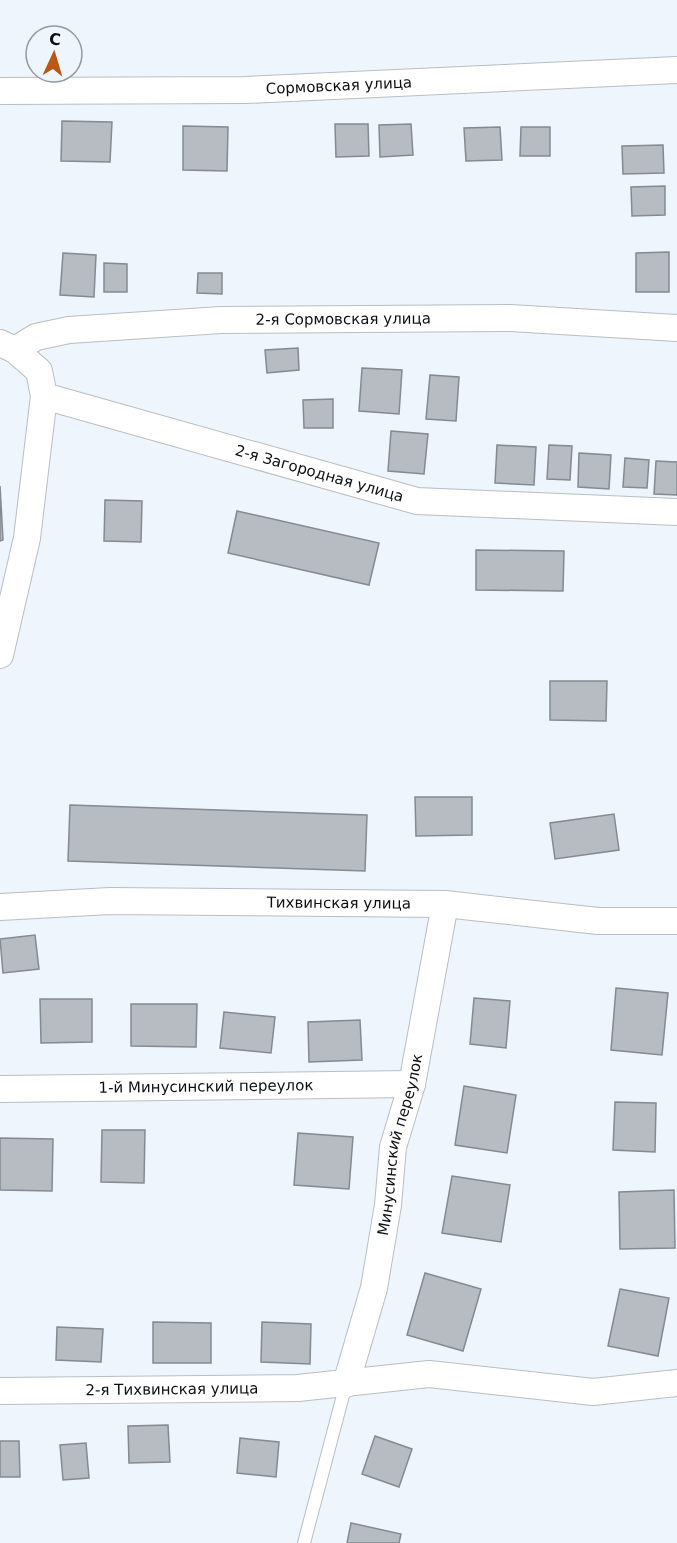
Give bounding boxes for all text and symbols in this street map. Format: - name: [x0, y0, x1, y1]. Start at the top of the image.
- north arrow: [24, 24, 84, 84]
- text: С: [48, 30, 62, 49]
- street label: Сормовская улица: [265, 73, 413, 98]
- street label: 2-я Сормовская улица: [256, 310, 431, 329]
- street label: 2-я Загородная улица: [233, 441, 406, 506]
- street label: Тихвинская улица: [266, 893, 411, 913]
- street label: Минусинский переулок: [374, 1052, 426, 1237]
- street label: 1-й Минусинский переулок: [98, 1076, 314, 1097]
- street label: 2-я Тихвинская улица: [85, 1379, 259, 1399]

